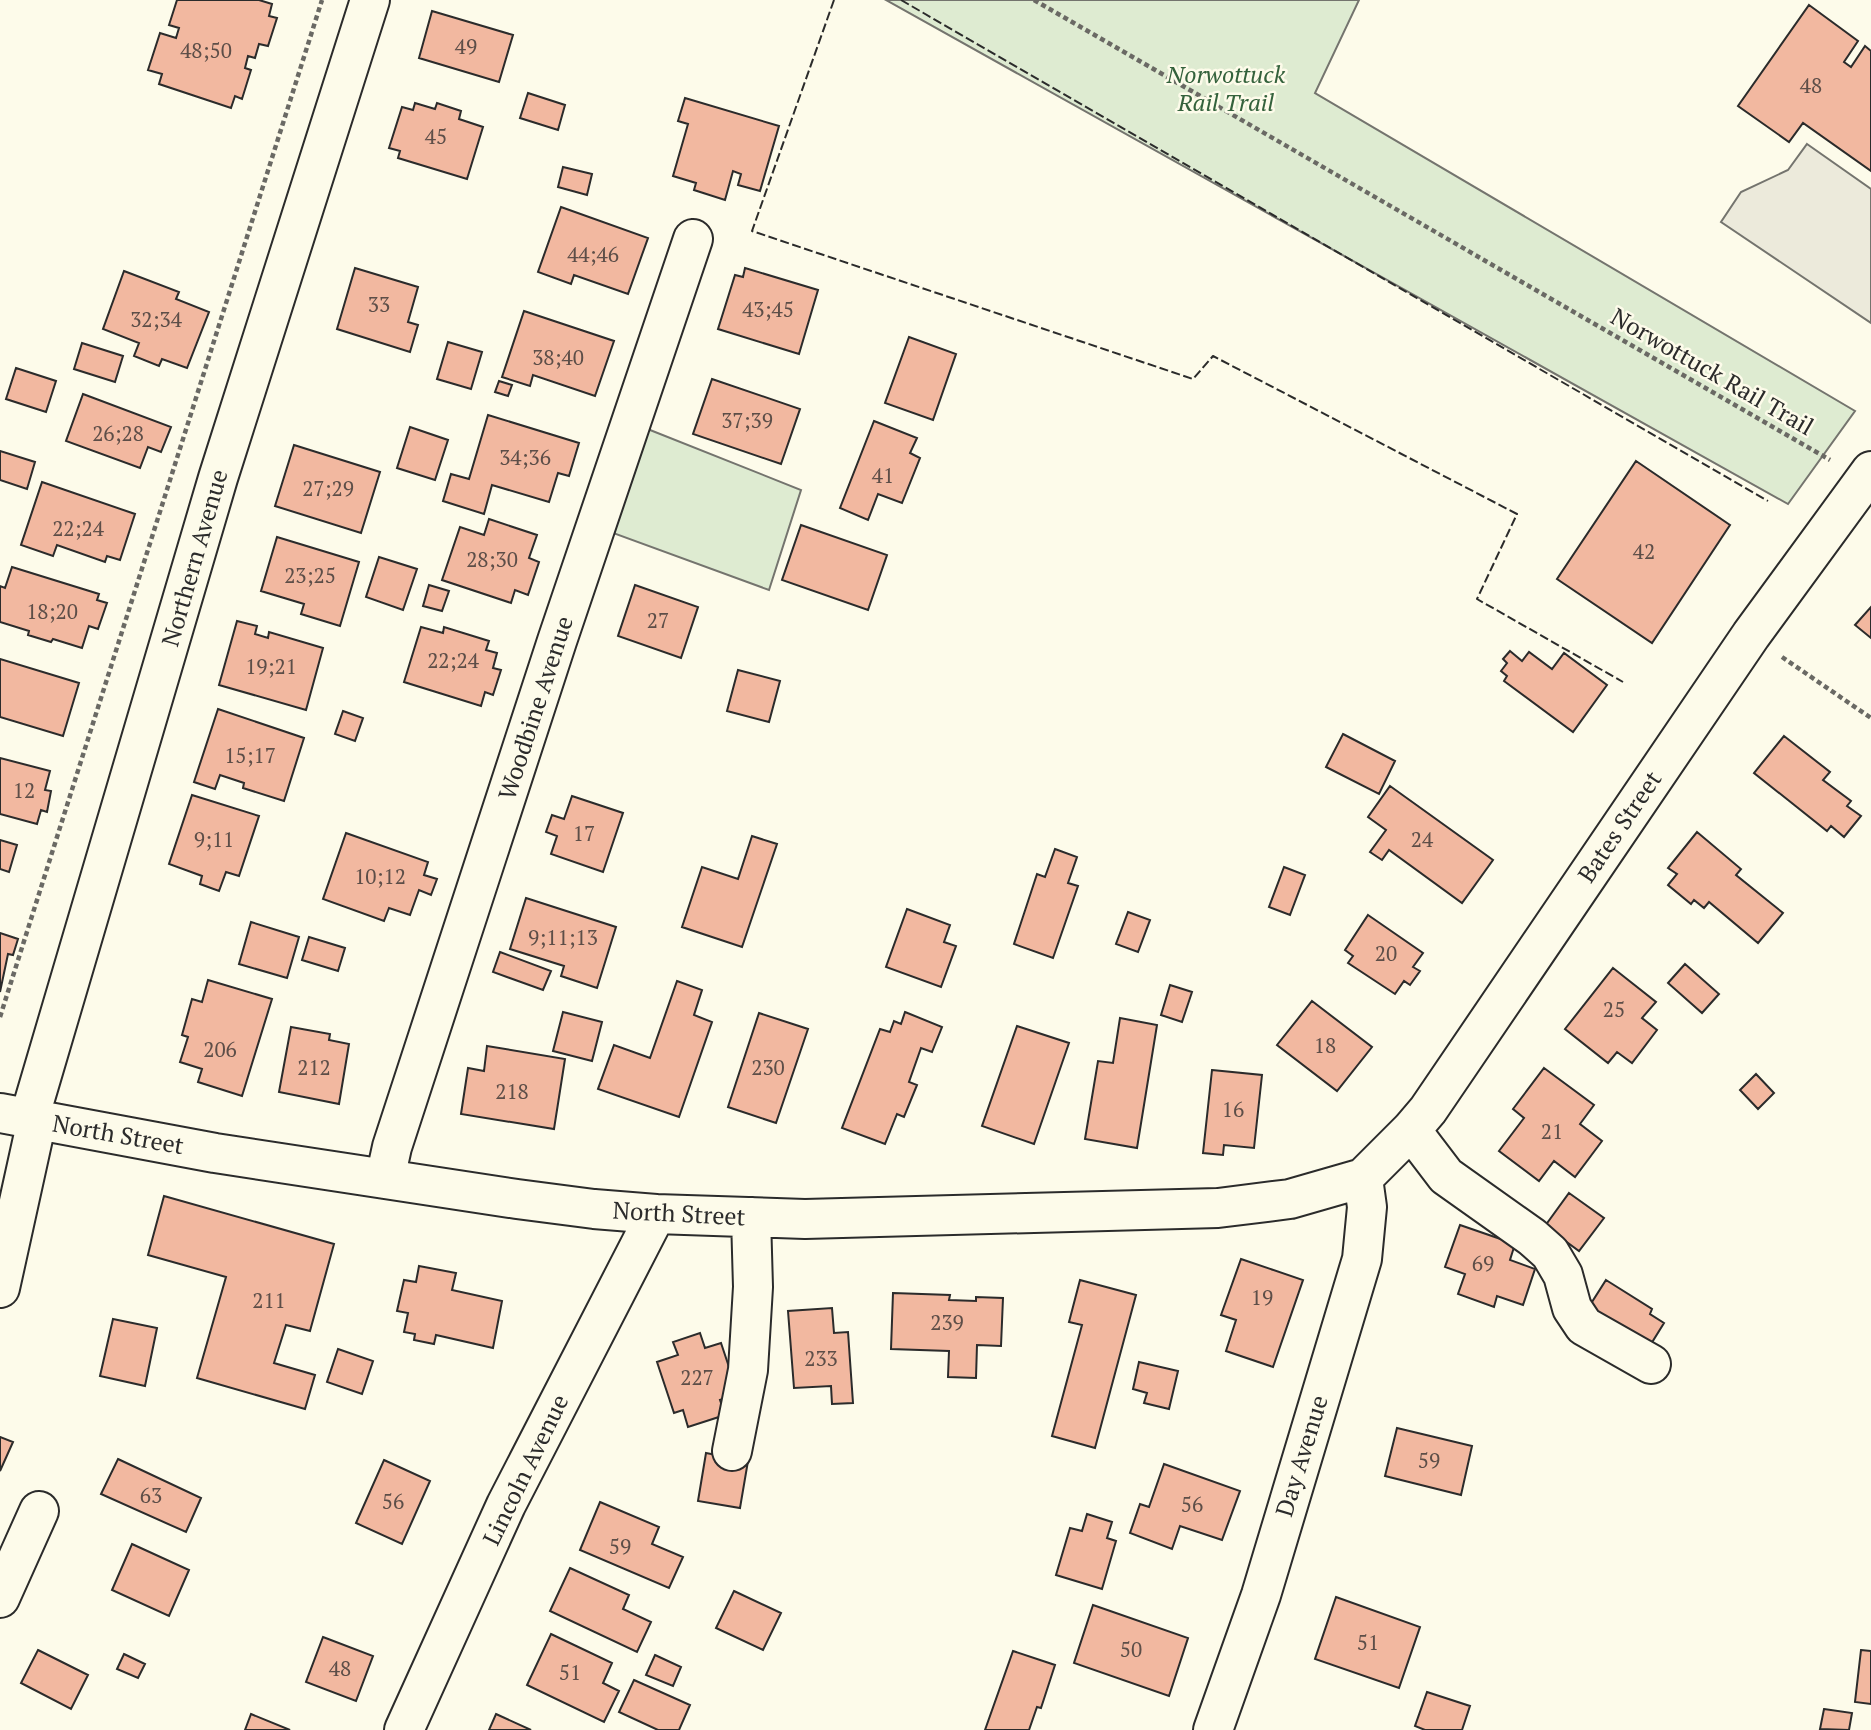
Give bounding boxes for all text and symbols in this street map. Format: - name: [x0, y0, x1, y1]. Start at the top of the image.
- house number: 49: [455, 32, 477, 60]
- house number: 48;50: [180, 36, 232, 64]
- park label: Norwottuck Rail Trail: [1166, 58, 1286, 118]
- house number: 48: [1800, 71, 1822, 99]
- house number: 45: [425, 122, 447, 150]
- house number: 44;46: [567, 240, 619, 268]
- house number: 33: [368, 290, 390, 318]
- house number: 43;45: [742, 295, 794, 323]
- street label: Norwottuck Rail Trail: [1605, 300, 1820, 442]
- house number: 32;34: [130, 305, 183, 333]
- house number: 38;40: [532, 343, 584, 371]
- house number: 37;39: [721, 406, 773, 434]
- house number: 26;28: [92, 419, 144, 447]
- house number: 34;36: [499, 443, 551, 471]
- house number: 41: [872, 461, 894, 489]
- street label: Northern Avenue: [154, 466, 235, 650]
- house number: 27;29: [302, 474, 354, 502]
- house number: 22;24: [52, 514, 105, 542]
- house number: 42: [1633, 537, 1655, 565]
- house number: 28;30: [466, 545, 518, 573]
- house number: 23;25: [284, 561, 336, 589]
- house number: 18;20: [26, 597, 78, 625]
- house number: 27: [647, 606, 669, 634]
- street label: Woodbine Avenue: [490, 612, 580, 804]
- house number: 22;24: [427, 646, 480, 674]
- house number: 19;21: [245, 652, 297, 680]
- house number: 15;17: [224, 741, 276, 769]
- street label: Bates Street: [1570, 764, 1668, 888]
- house number: 12: [13, 776, 35, 804]
- house number: 17: [573, 819, 595, 847]
- house number: 9;11: [194, 825, 234, 853]
- house number: 24: [1411, 825, 1434, 853]
- house number: 10;12: [354, 862, 406, 890]
- house number: 9;11;13: [528, 923, 598, 951]
- house number: 20: [1375, 939, 1397, 967]
- house number: 25: [1603, 995, 1625, 1023]
- house number: 18: [1314, 1031, 1336, 1059]
- house number: 206: [203, 1035, 237, 1063]
- house number: 212: [297, 1053, 331, 1081]
- house number: 230: [751, 1053, 785, 1081]
- house number: 218: [495, 1077, 529, 1105]
- house number: 16: [1222, 1095, 1244, 1123]
- street label: North Street: [50, 1107, 186, 1161]
- house number: 21: [1541, 1117, 1563, 1145]
- street label: North Street: [612, 1194, 746, 1232]
- house number: 69: [1472, 1249, 1494, 1277]
- house number: 19: [1251, 1283, 1273, 1311]
- house number: 211: [252, 1286, 286, 1314]
- house number: 239: [930, 1308, 964, 1336]
- house number: 233: [804, 1344, 838, 1372]
- house number: 227: [680, 1363, 714, 1391]
- street label: Lincoln Avenue: [475, 1389, 575, 1550]
- street label: Day Avenue: [1267, 1391, 1335, 1520]
- house number: 59: [1418, 1446, 1440, 1474]
- house number: 63: [140, 1481, 162, 1509]
- house number: 56: [382, 1487, 404, 1515]
- house number: 56: [1181, 1490, 1203, 1518]
- house number: 59: [609, 1532, 631, 1560]
- house number: 51: [1357, 1628, 1379, 1656]
- house number: 50: [1120, 1635, 1142, 1663]
- house number: 48: [329, 1654, 351, 1682]
- house number: 51: [559, 1658, 581, 1686]

